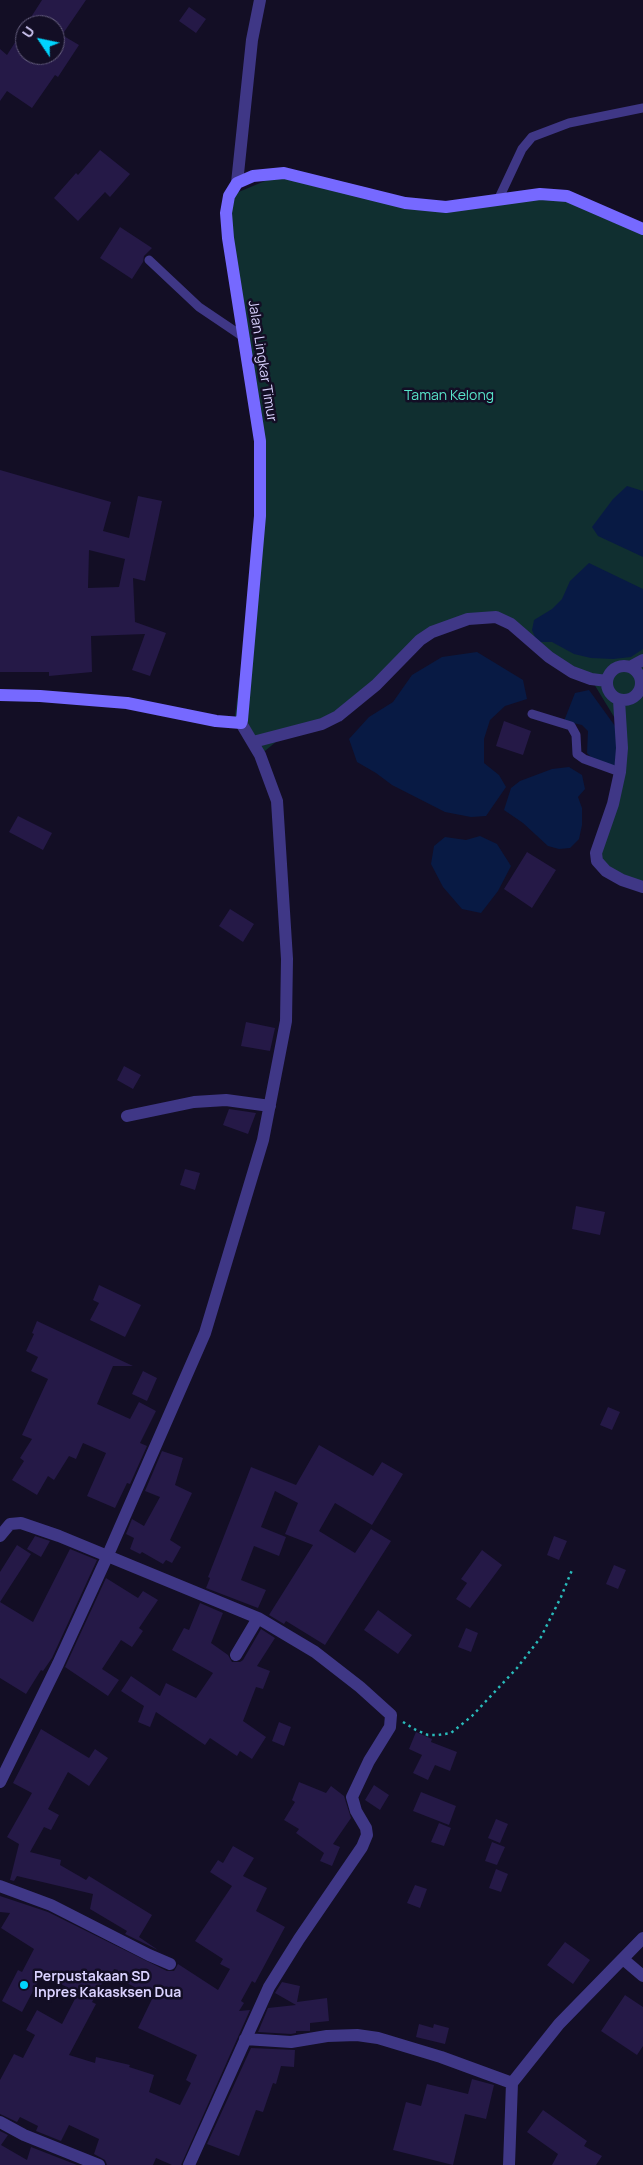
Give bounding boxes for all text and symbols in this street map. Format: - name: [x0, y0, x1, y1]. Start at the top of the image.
- north arrow: [15, 15, 65, 65]
- text: U: [17, 22, 39, 41]
- street label: Jalan Lingkar Timur: [244, 299, 280, 423]
- park label: Taman Kelong: [404, 388, 494, 404]
- place label: Perpustakaan SD Inpres Kakasksen Dua: [34, 1969, 181, 2001]
- marker: Perpustakaan SD Inpres Kakasksen Dua: [18, 1979, 30, 1991]

